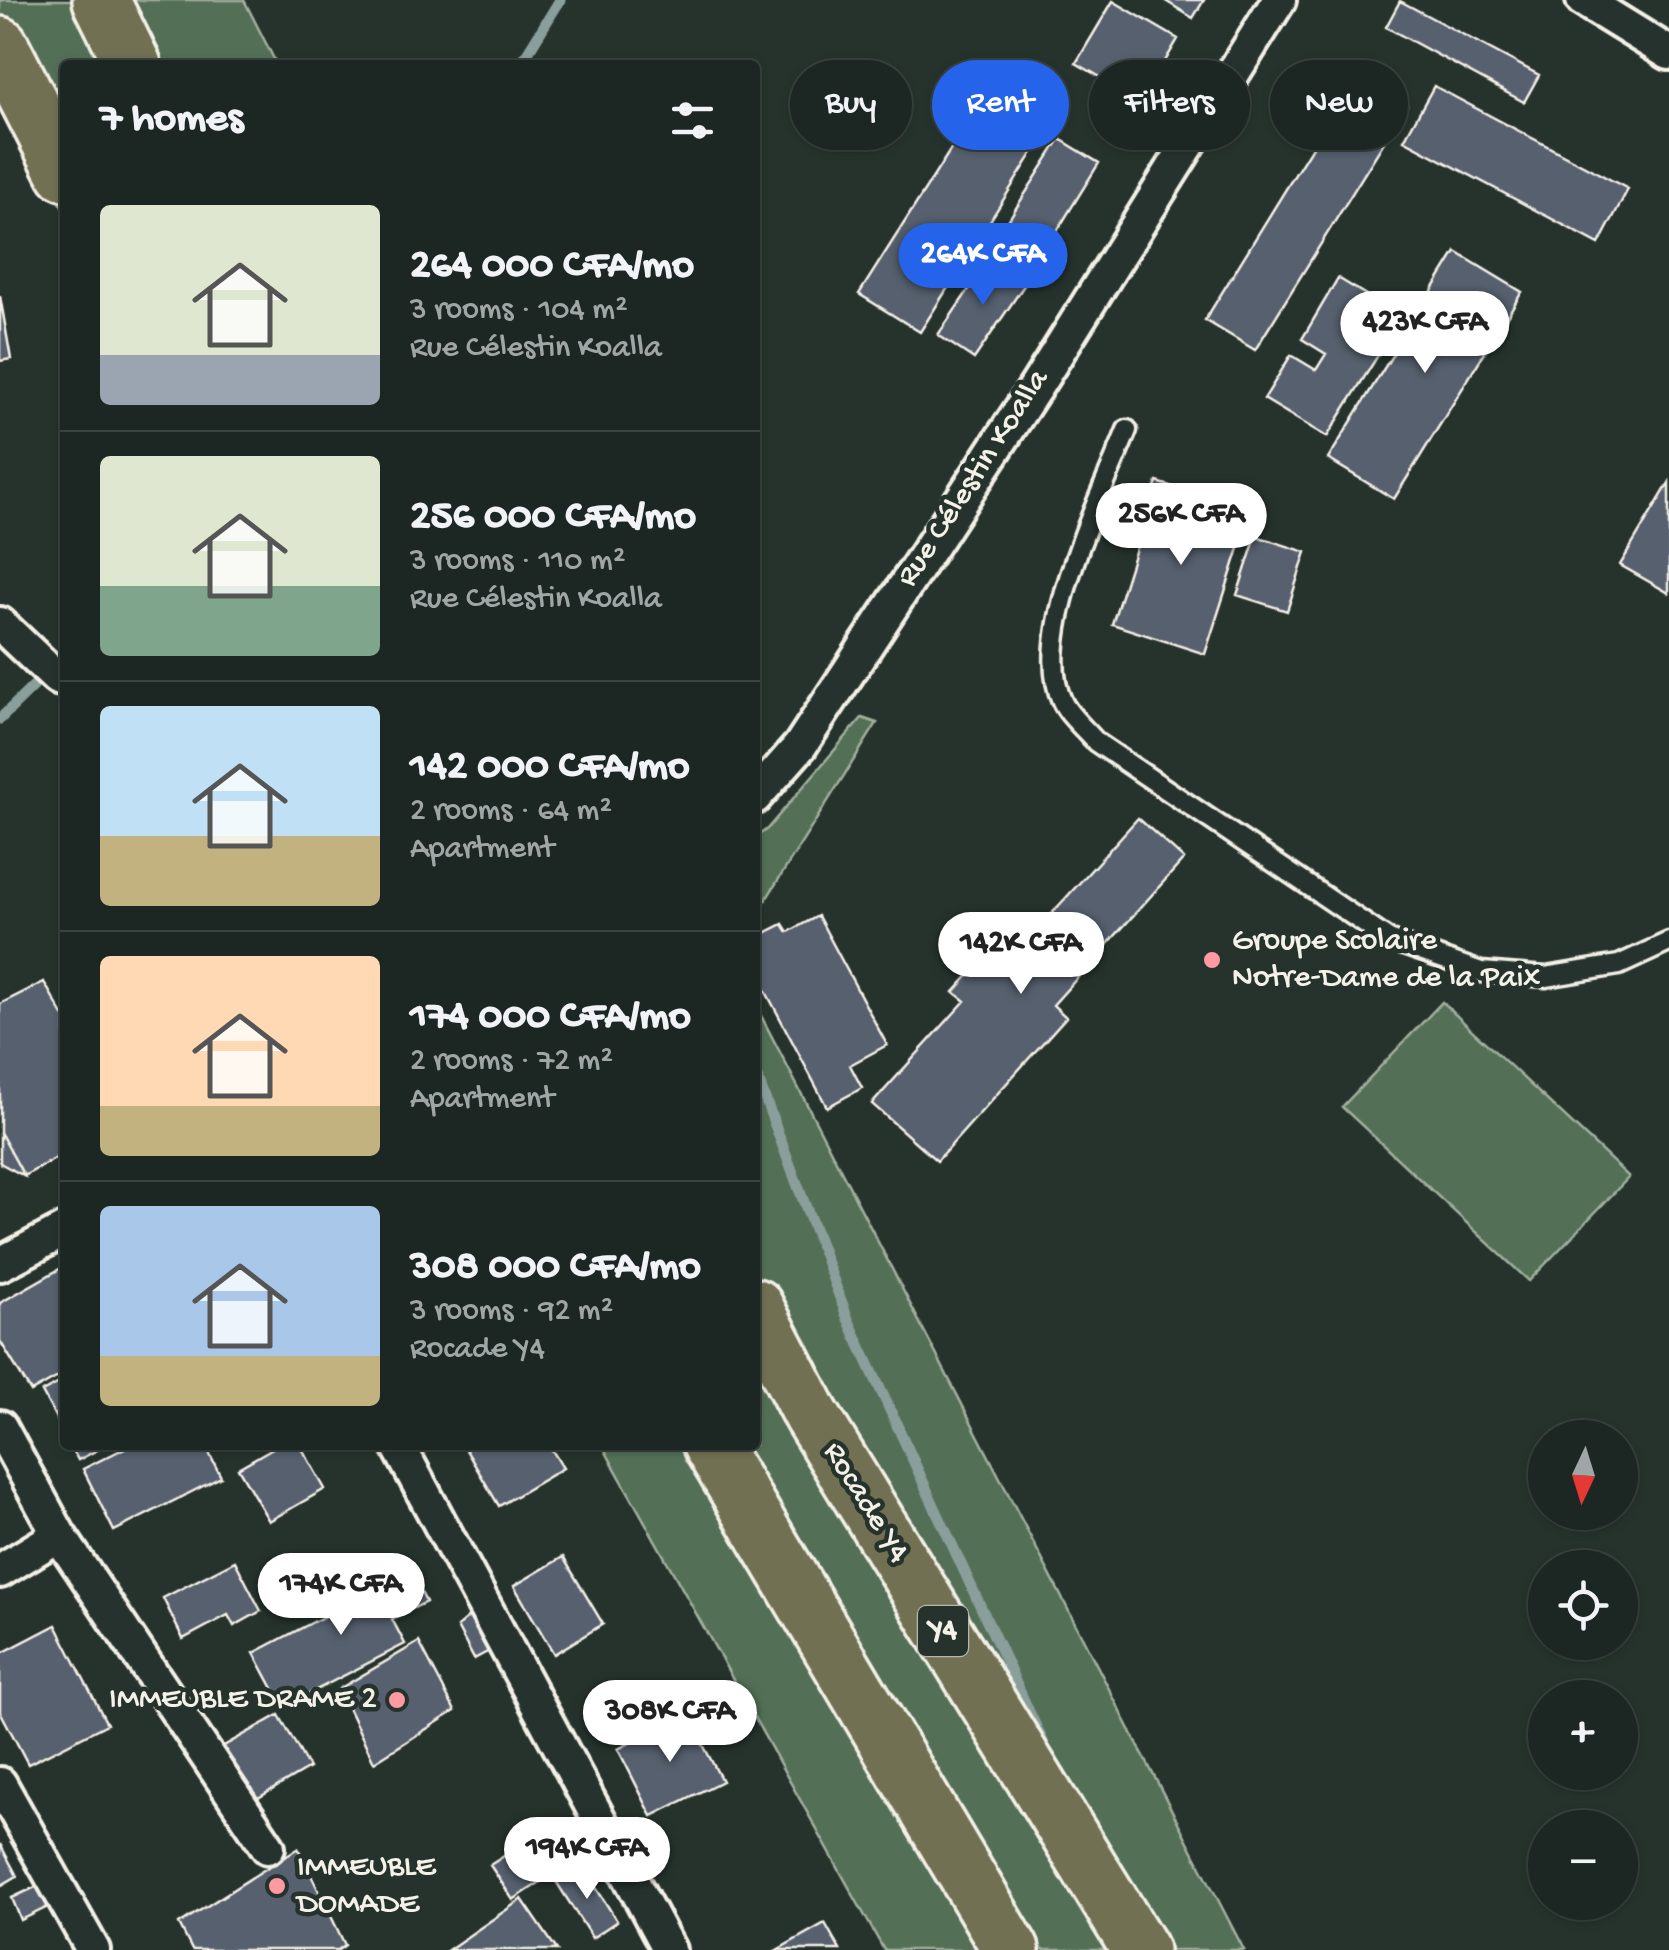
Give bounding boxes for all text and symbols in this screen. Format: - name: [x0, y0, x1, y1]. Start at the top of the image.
- chip: Buy: [790, 60, 912, 150]
- chip: Rent: [932, 60, 1069, 150]
- chip: Filters: [1089, 60, 1250, 150]
- chip: New: [1270, 60, 1408, 150]
- icon: filters: [665, 93, 720, 148]
- text: 7 homes: [100, 96, 243, 145]
- pin: 264K CFA: [880, 223, 1086, 308]
- text: 264K CFA: [921, 236, 1045, 274]
- text: 264 000 CFA/mo: [410, 243, 694, 292]
- icon: home: [180, 245, 300, 365]
- pin: 423K CFA: [1322, 291, 1528, 376]
- text: 3 rooms · 104 m²: [410, 292, 628, 330]
- text: 423K CFA: [1362, 304, 1488, 342]
- text: Rue Célestin Koalla: [410, 330, 662, 368]
- street label: Rue Célestin Koalla: [890, 362, 1059, 595]
- pin: 256K CFA: [1078, 483, 1284, 568]
- text: 256 000 CFA/mo: [410, 494, 696, 543]
- icon: home: [180, 496, 300, 616]
- text: 256K CFA: [1118, 496, 1244, 534]
- text: 3 rooms · 110 m²: [410, 543, 625, 581]
- text: Rue Célestin Koalla: [410, 581, 662, 619]
- text: 142 000 CFA/mo: [410, 744, 690, 793]
- icon: home: [180, 746, 300, 866]
- text: 2 rooms · 64 m²: [410, 793, 612, 831]
- text: Apartment: [410, 831, 554, 869]
- pin: 142K CFA: [918, 912, 1124, 997]
- place label: Groupe Scolaire Notre-Dame de la Paix: [1232, 923, 1540, 998]
- text: 142K CFA: [960, 925, 1082, 963]
- marker: Groupe Scolaire Notre-Dame de la Paix: [1201, 949, 1223, 971]
- text: 174 000 CFA/mo: [410, 994, 691, 1043]
- icon: home: [180, 996, 300, 1116]
- text: 2 rooms · 72 m²: [410, 1043, 613, 1081]
- text: Apartment: [410, 1081, 554, 1119]
- text: 308 000 CFA/mo: [410, 1244, 701, 1293]
- icon: home: [180, 1246, 300, 1366]
- text: 3 rooms · 92 m²: [410, 1293, 613, 1331]
- text: Rocade Y4: [410, 1331, 545, 1369]
- north arrow: [1528, 1420, 1638, 1530]
- map controls: [1528, 1420, 1638, 1920]
- street label: Rocade Y4: [813, 1436, 917, 1570]
- button: locate: [1528, 1550, 1638, 1660]
- pin: 174K CFA: [238, 1553, 444, 1638]
- text: 174K CFA: [280, 1566, 402, 1604]
- road number: Y4: [918, 1606, 968, 1656]
- pin: 308K CFA: [567, 1680, 773, 1765]
- button: +: [1528, 1680, 1638, 1790]
- place label: IMMEUBLE DRAME 2: [109, 1681, 377, 1719]
- marker: IMMEUBLE DRAME 2: [386, 1689, 408, 1711]
- text: 308K CFA: [605, 1693, 735, 1731]
- button: −: [1528, 1810, 1638, 1920]
- pin: 194K CFA: [484, 1817, 690, 1902]
- text: 194K CFA: [526, 1830, 648, 1868]
- place label: IMMEUBLE DOMADE: [295, 1849, 437, 1924]
- marker: IMMEUBLE DOMADE: [266, 1875, 288, 1897]

